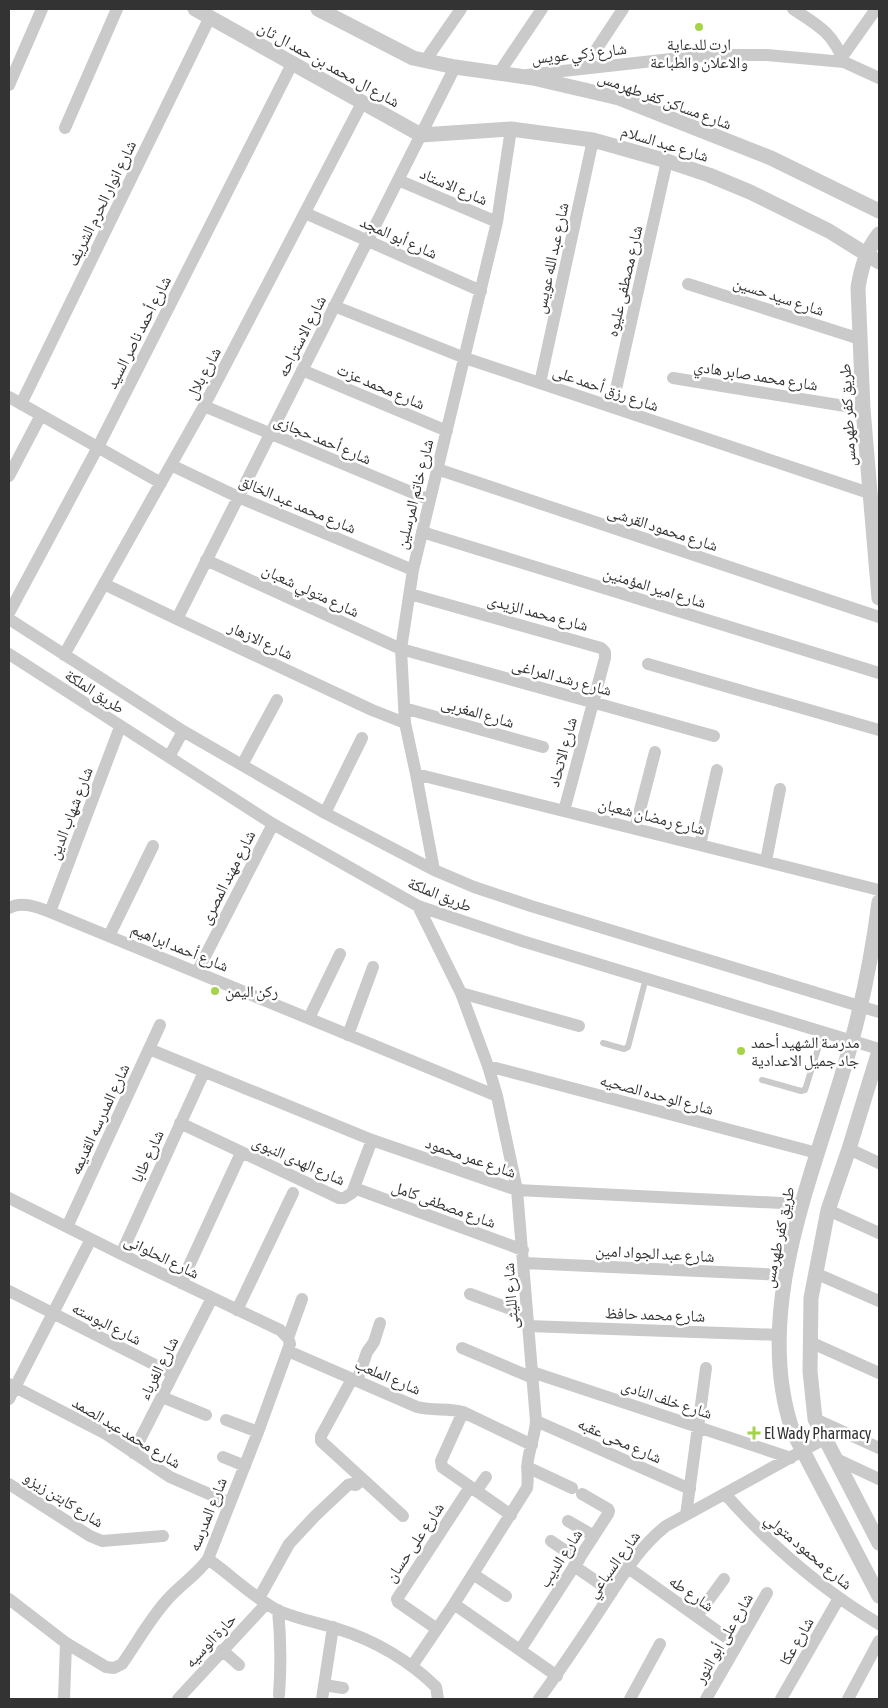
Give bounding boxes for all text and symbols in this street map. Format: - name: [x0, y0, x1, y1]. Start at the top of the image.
- street label: شارع ال محمد بن حمد ال ثان: [254, 17, 403, 112]
- marker: ارت للدعاية والاعلان والطباعة: [693, 21, 705, 33]
- place label: ارت للدعاية والاعلان والطباعة: [650, 35, 748, 73]
- street label: شارع زكي عويس: [530, 39, 628, 71]
- street label: شارع مساكن كفر طهرمس: [595, 67, 734, 134]
- street label: شارع عبد السلام: [618, 121, 711, 167]
- street label: شارع انوار الحرم الشريف: [63, 137, 141, 270]
- street label: شارع الاستاد: [417, 164, 491, 210]
- street label: شارع عبد الله عويس: [530, 201, 574, 316]
- street label: شارع أبو المجد: [357, 212, 440, 264]
- street label: شارع مصطفى عليوه: [602, 224, 647, 339]
- street label: شارع أحمد ناصر السيد: [102, 273, 176, 392]
- street label: شارع سيد حسين: [731, 273, 827, 321]
- street label: شارع الاستراحه: [273, 292, 331, 381]
- street label: شارع بلال: [182, 344, 226, 403]
- street label: شارع محمد صابر هادي: [692, 356, 819, 398]
- street label: شارع محمد عزت: [334, 359, 428, 414]
- street label: شارع رزق أحمد على: [550, 361, 661, 416]
- street label: طريق كفر طهرمس: [835, 363, 861, 467]
- street label: شارع أحمد حجازى: [271, 410, 374, 469]
- street label: شارع خاتم المرسلين: [392, 437, 438, 551]
- street label: شارع محمد عبد الخالق: [236, 471, 359, 539]
- street label: شارع محمود القرشى: [605, 502, 720, 556]
- street label: شارع متولي شعبان: [258, 560, 362, 624]
- street label: شارع امير المؤمنين: [601, 563, 709, 613]
- street label: شارع محمد الزيدى: [485, 590, 590, 636]
- street label: شارع الازهار: [224, 617, 296, 665]
- street label: شارع رشد المراغى: [510, 655, 614, 701]
- street label: طريق الملكة: [61, 665, 128, 719]
- street label: شارع المغربى: [439, 693, 516, 733]
- street label: شارع الاتحاد: [544, 715, 582, 789]
- street label: شارع شهاب الدين: [44, 764, 98, 862]
- street label: شارع رمضان شعبان: [596, 794, 707, 840]
- street label: شارع مهند المصرى: [196, 827, 260, 928]
- street label: طريق الملكة: [405, 873, 475, 917]
- street label: شارع أحمد ابراهيم: [128, 919, 231, 977]
- place label: ركن اليمن: [225, 982, 278, 1002]
- marker: ركن اليمن: [209, 985, 221, 997]
- place label: مدرسة الشهيد أحمد جاد جميل الاعدادية: [751, 1033, 860, 1071]
- marker: مدرسة الشهيد أحمد جاد جميل الاعدادية: [735, 1045, 747, 1057]
- street label: شارع المدرسه القديمه: [65, 1061, 134, 1178]
- street label: شارع الوحده الصحيه: [598, 1070, 716, 1120]
- street label: شارع طابا: [127, 1127, 169, 1186]
- street label: شارع الهدى النبوى: [249, 1132, 348, 1190]
- street label: شارع عمر محمود: [423, 1133, 519, 1183]
- street label: شارع مصطفى كامل: [389, 1177, 498, 1233]
- street label: طريق كفر طهرمس: [758, 1185, 799, 1290]
- street label: شارع الحلوانى: [121, 1230, 202, 1284]
- street label: شارع عبد الجواد امين: [595, 1241, 715, 1267]
- street label: شارع الليثى: [499, 1262, 523, 1330]
- street label: شارع البوسته: [68, 1298, 145, 1350]
- street label: شارع محمد حافظ: [604, 1303, 705, 1327]
- street label: شارع الغرباء: [134, 1333, 183, 1403]
- street label: شارع الملعب: [351, 1354, 424, 1400]
- street label: شارع خلف النادى: [619, 1376, 715, 1424]
- street label: شارع محمد عبد الصمد: [68, 1393, 184, 1473]
- street label: شارع محى عقبه: [574, 1413, 665, 1468]
- place label: El Wady Pharmacy: [764, 1424, 872, 1443]
- marker: El Wady Pharmacy: [748, 1427, 760, 1439]
- street label: شارع كابتن زيزو: [20, 1467, 107, 1532]
- street label: شارع المدرسه: [184, 1474, 232, 1554]
- street label: شارع على حسان: [381, 1499, 449, 1586]
- street label: شارع محمود متولي: [759, 1509, 856, 1596]
- street label: شارع الديب: [534, 1525, 587, 1592]
- street label: شارع السباعي: [583, 1527, 647, 1603]
- street label: شارع طه: [665, 1571, 718, 1616]
- street label: شارع على أبو النور: [689, 1590, 758, 1688]
- street label: حارة الوسيه: [180, 1609, 240, 1671]
- street label: شارع عكا: [775, 1614, 819, 1669]

